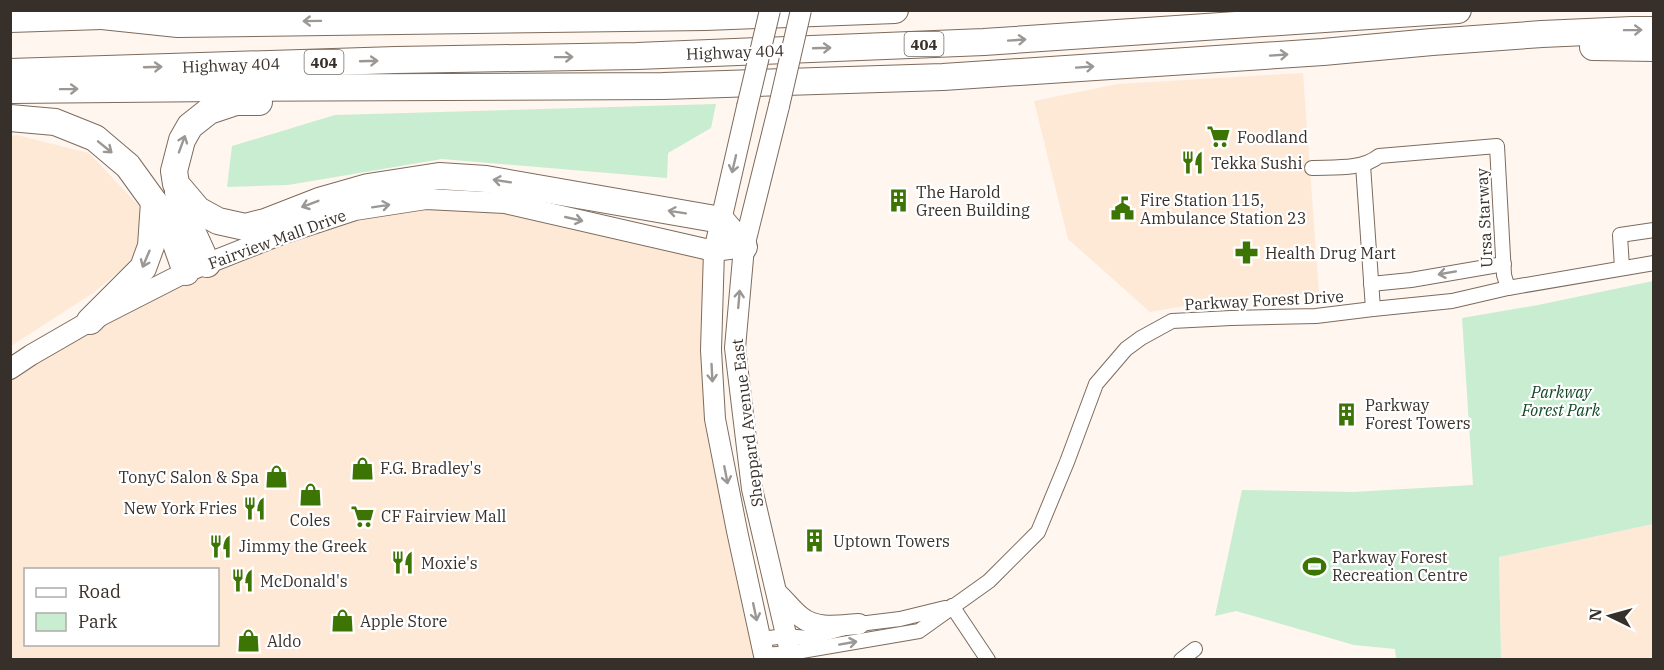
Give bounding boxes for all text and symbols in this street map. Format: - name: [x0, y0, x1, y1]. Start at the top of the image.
- one-way arrow: [302, 16, 322, 27]
- one-way arrow: [1622, 24, 1642, 36]
- road number: 404: [904, 32, 944, 56]
- one-way arrow: [1006, 34, 1026, 45]
- street label: Highway 404: [686, 40, 784, 64]
- one-way arrow: [811, 42, 831, 53]
- one-way arrow: [1269, 49, 1289, 60]
- road number: 404: [304, 50, 344, 74]
- one-way arrow: [553, 51, 573, 63]
- street label: Highway 404: [182, 53, 280, 77]
- one-way arrow: [358, 55, 378, 67]
- one-way arrow: [142, 62, 162, 73]
- one-way arrow: [1074, 62, 1094, 73]
- one-way arrow: [58, 84, 78, 95]
- supermarket icon: Foodland: [1206, 124, 1232, 150]
- place label: Foodland: [1237, 127, 1308, 147]
- one-way arrow: [177, 135, 188, 154]
- one-way arrow: [97, 140, 113, 153]
- restaurant icon: Tekka Sushi: [1180, 150, 1206, 176]
- place label: Tekka Sushi: [1211, 153, 1303, 173]
- one-way arrow: [727, 154, 739, 173]
- street label: Ursa Starway: [1471, 167, 1497, 268]
- one-way arrow: [492, 175, 512, 186]
- place label: The Harold Green Building: [916, 182, 1030, 220]
- building icon: The Harold Green Building: [885, 188, 911, 214]
- place label: Fire Station 115, Ambulance Station 23: [1140, 190, 1306, 228]
- public building icon: Fire Station 115, Ambulance Station 23: [1109, 196, 1135, 222]
- one-way arrow: [302, 199, 320, 210]
- one-way arrow: [371, 201, 390, 212]
- street label: Fairview Mall Drive: [205, 205, 349, 273]
- one-way arrow: [668, 206, 688, 217]
- one-way arrow: [563, 214, 583, 225]
- pharmacy icon: Health Drug Mart: [1234, 240, 1260, 266]
- place label: Health Drug Mart: [1265, 243, 1396, 263]
- one-way arrow: [140, 250, 151, 268]
- one-way arrow: [1437, 268, 1457, 279]
- street label: Parkway Forest Drive: [1184, 286, 1344, 314]
- one-way arrow: [734, 290, 745, 310]
- street label: Sheppard Avenue East: [727, 337, 767, 508]
- one-way arrow: [707, 362, 718, 382]
- park label: Parkway Forest Park: [1521, 382, 1601, 420]
- place label: Parkway Forest Towers: [1365, 395, 1471, 433]
- building icon: Parkway Forest Towers: [1334, 401, 1360, 427]
- shop icon: F.G. Bradley's: [349, 455, 375, 481]
- place label: F.G. Bradley's: [380, 458, 481, 478]
- shop icon: TonyC Salon & Spa: [264, 464, 290, 490]
- one-way arrow: [721, 465, 732, 485]
- place label: TonyC Salon & Spa: [118, 467, 259, 487]
- shop icon: Coles: [297, 482, 323, 508]
- restaurant icon: New York Fries: [242, 495, 268, 521]
- place label: New York Fries: [124, 498, 237, 518]
- supermarket icon: CF Fairview Mall: [350, 503, 376, 529]
- place label: CF Fairview Mall: [381, 506, 507, 526]
- place label: Coles: [290, 510, 330, 530]
- building icon: Uptown Towers: [802, 528, 828, 554]
- place label: Uptown Towers: [833, 531, 950, 551]
- restaurant icon: Jimmy the Greek: [208, 533, 234, 559]
- place label: Jimmy the Greek: [239, 536, 368, 556]
- place label: Parkway Forest Recreation Centre: [1332, 547, 1468, 585]
- restaurant icon: Moxie's: [390, 550, 416, 576]
- place label: Moxie's: [421, 553, 478, 573]
- sports icon: Parkway Forest Recreation Centre: [1301, 553, 1327, 579]
- legend: [24, 568, 219, 646]
- restaurant icon: McDonald's: [229, 568, 255, 594]
- place label: McDonald's: [260, 571, 348, 591]
- text: Road: [78, 580, 121, 603]
- north arrow: [1580, 586, 1640, 646]
- one-way arrow: [750, 601, 761, 621]
- shop icon: Apple Store: [329, 608, 355, 634]
- text: N: [1585, 608, 1606, 622]
- text: Park: [78, 610, 118, 633]
- place label: Apple Store: [360, 611, 447, 631]
- shop icon: Aldo: [236, 628, 262, 654]
- place label: Aldo: [267, 631, 301, 651]
- one-way arrow: [838, 638, 857, 649]

